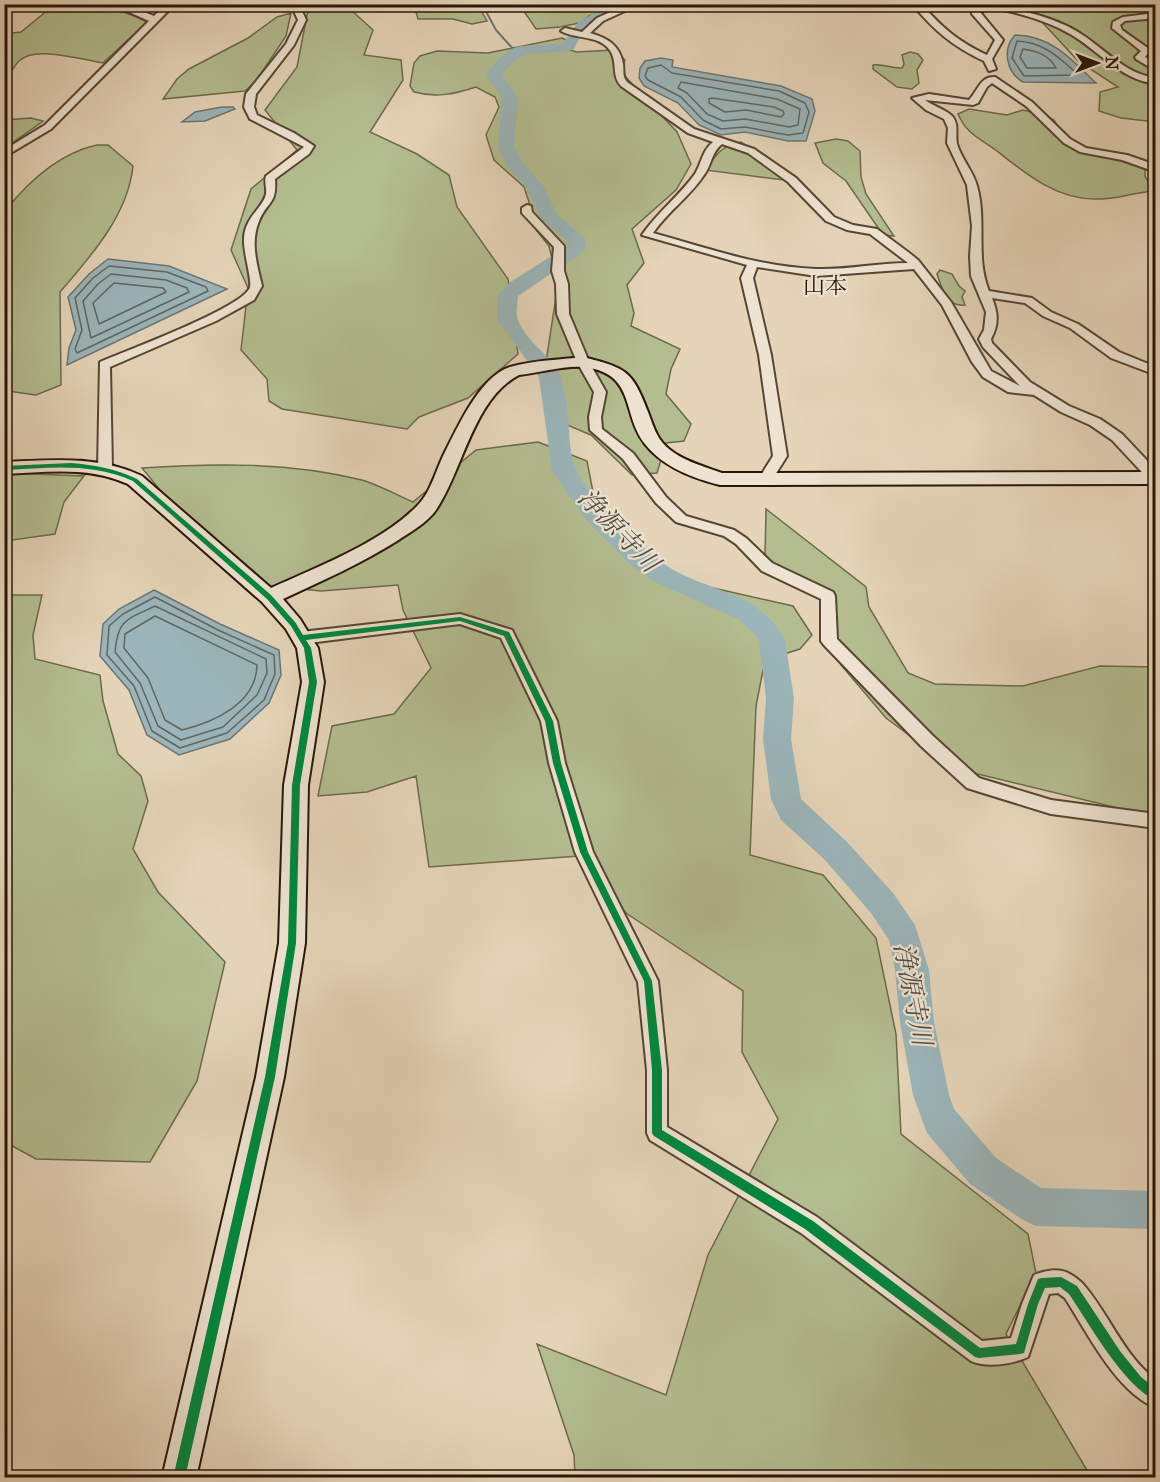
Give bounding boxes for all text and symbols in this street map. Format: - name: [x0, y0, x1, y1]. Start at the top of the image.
- north arrow: [1067, 33, 1127, 93]
- text: N: [1102, 56, 1121, 70]
- district label: 山本: [803, 272, 847, 299]
- water label: 浄源寺川: [571, 481, 669, 581]
- water label: 浄源寺川: [887, 940, 939, 1051]

